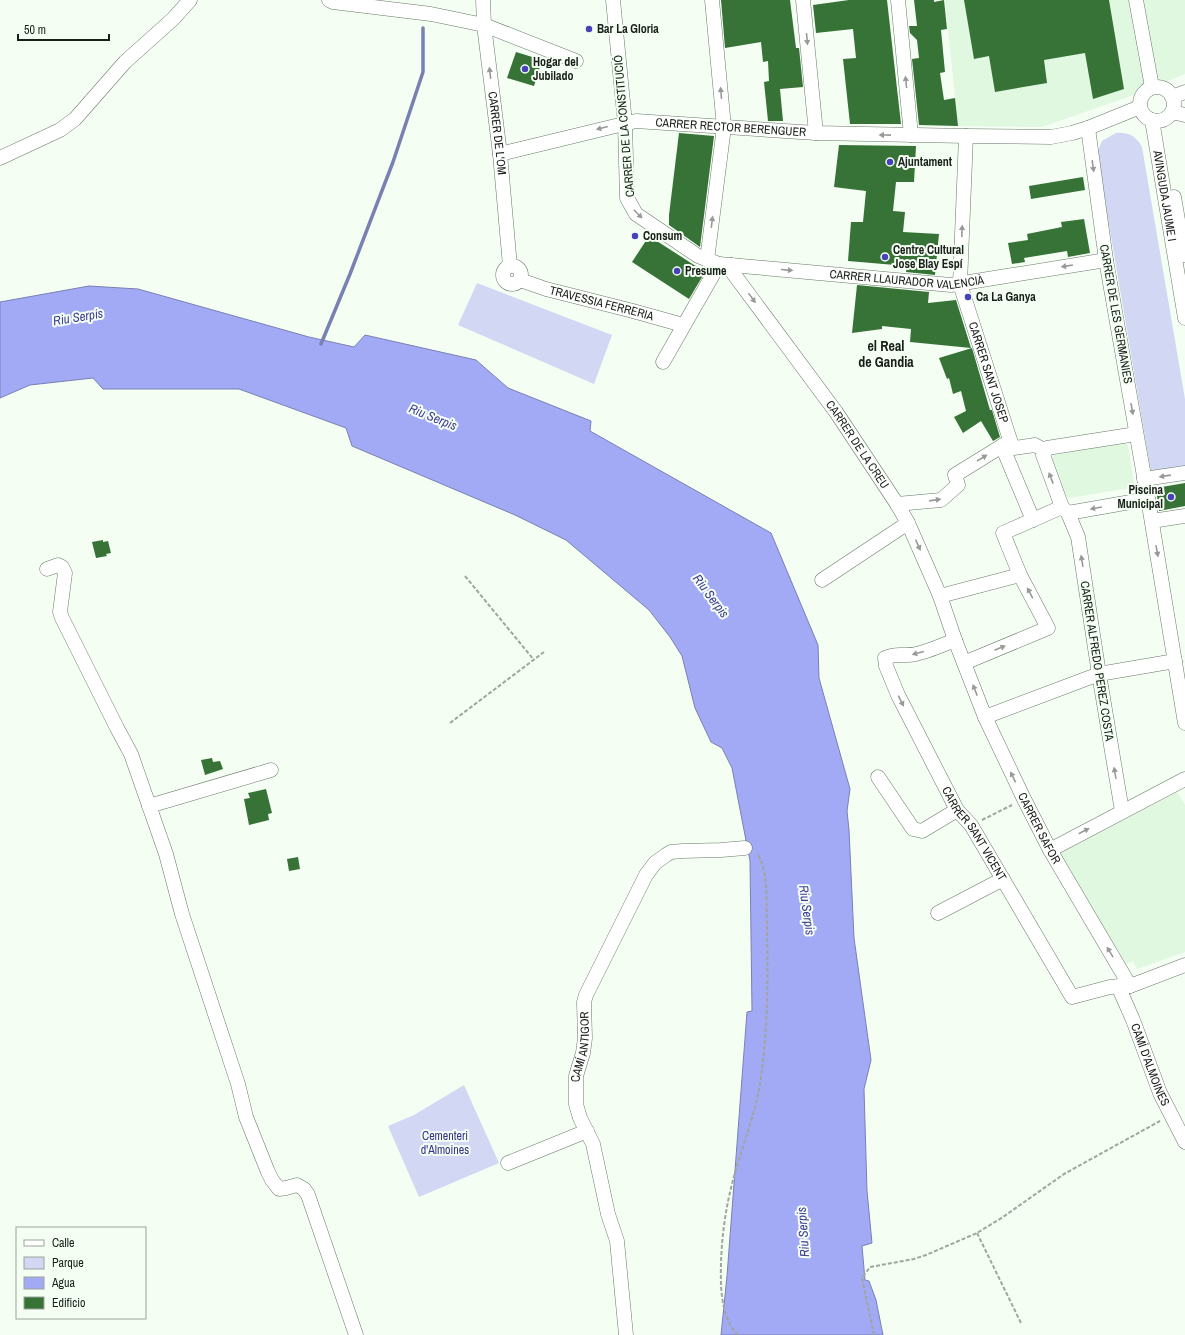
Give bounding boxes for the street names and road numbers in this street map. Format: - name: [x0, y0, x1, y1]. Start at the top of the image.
- street label: CARRER DE LA CONSTITUCIÓ: [610, 54, 638, 198]
- street label: CARRER DE L'OM: [484, 90, 510, 176]
- street label: CARRER RECTOR BERENGUER: [655, 114, 807, 140]
- street label: AVINGUDA JAUME I: [1149, 148, 1180, 243]
- street label: CARRER DE LES GERMANIES: [1096, 243, 1136, 385]
- street label: CARRER LLAURADOR VALENCIÀ: [829, 266, 986, 293]
- street label: TRAVESSIA FERRERIA: [548, 282, 656, 325]
- street label: CARRER SANT JOSEP: [965, 320, 1012, 426]
- street label: CARRER DE LA CREU: [822, 397, 893, 492]
- street label: CARRER ALFREDO PEREZ COSTA: [1076, 580, 1118, 743]
- street label: CARRER SANT VICENT: [938, 784, 1010, 884]
- street label: CARRER SAFOR: [1014, 790, 1064, 867]
- street label: CAMÍ ANTIGOR: [568, 1011, 593, 1082]
- street label: CAMÍ D'ALMOINES: [1127, 1021, 1174, 1109]

